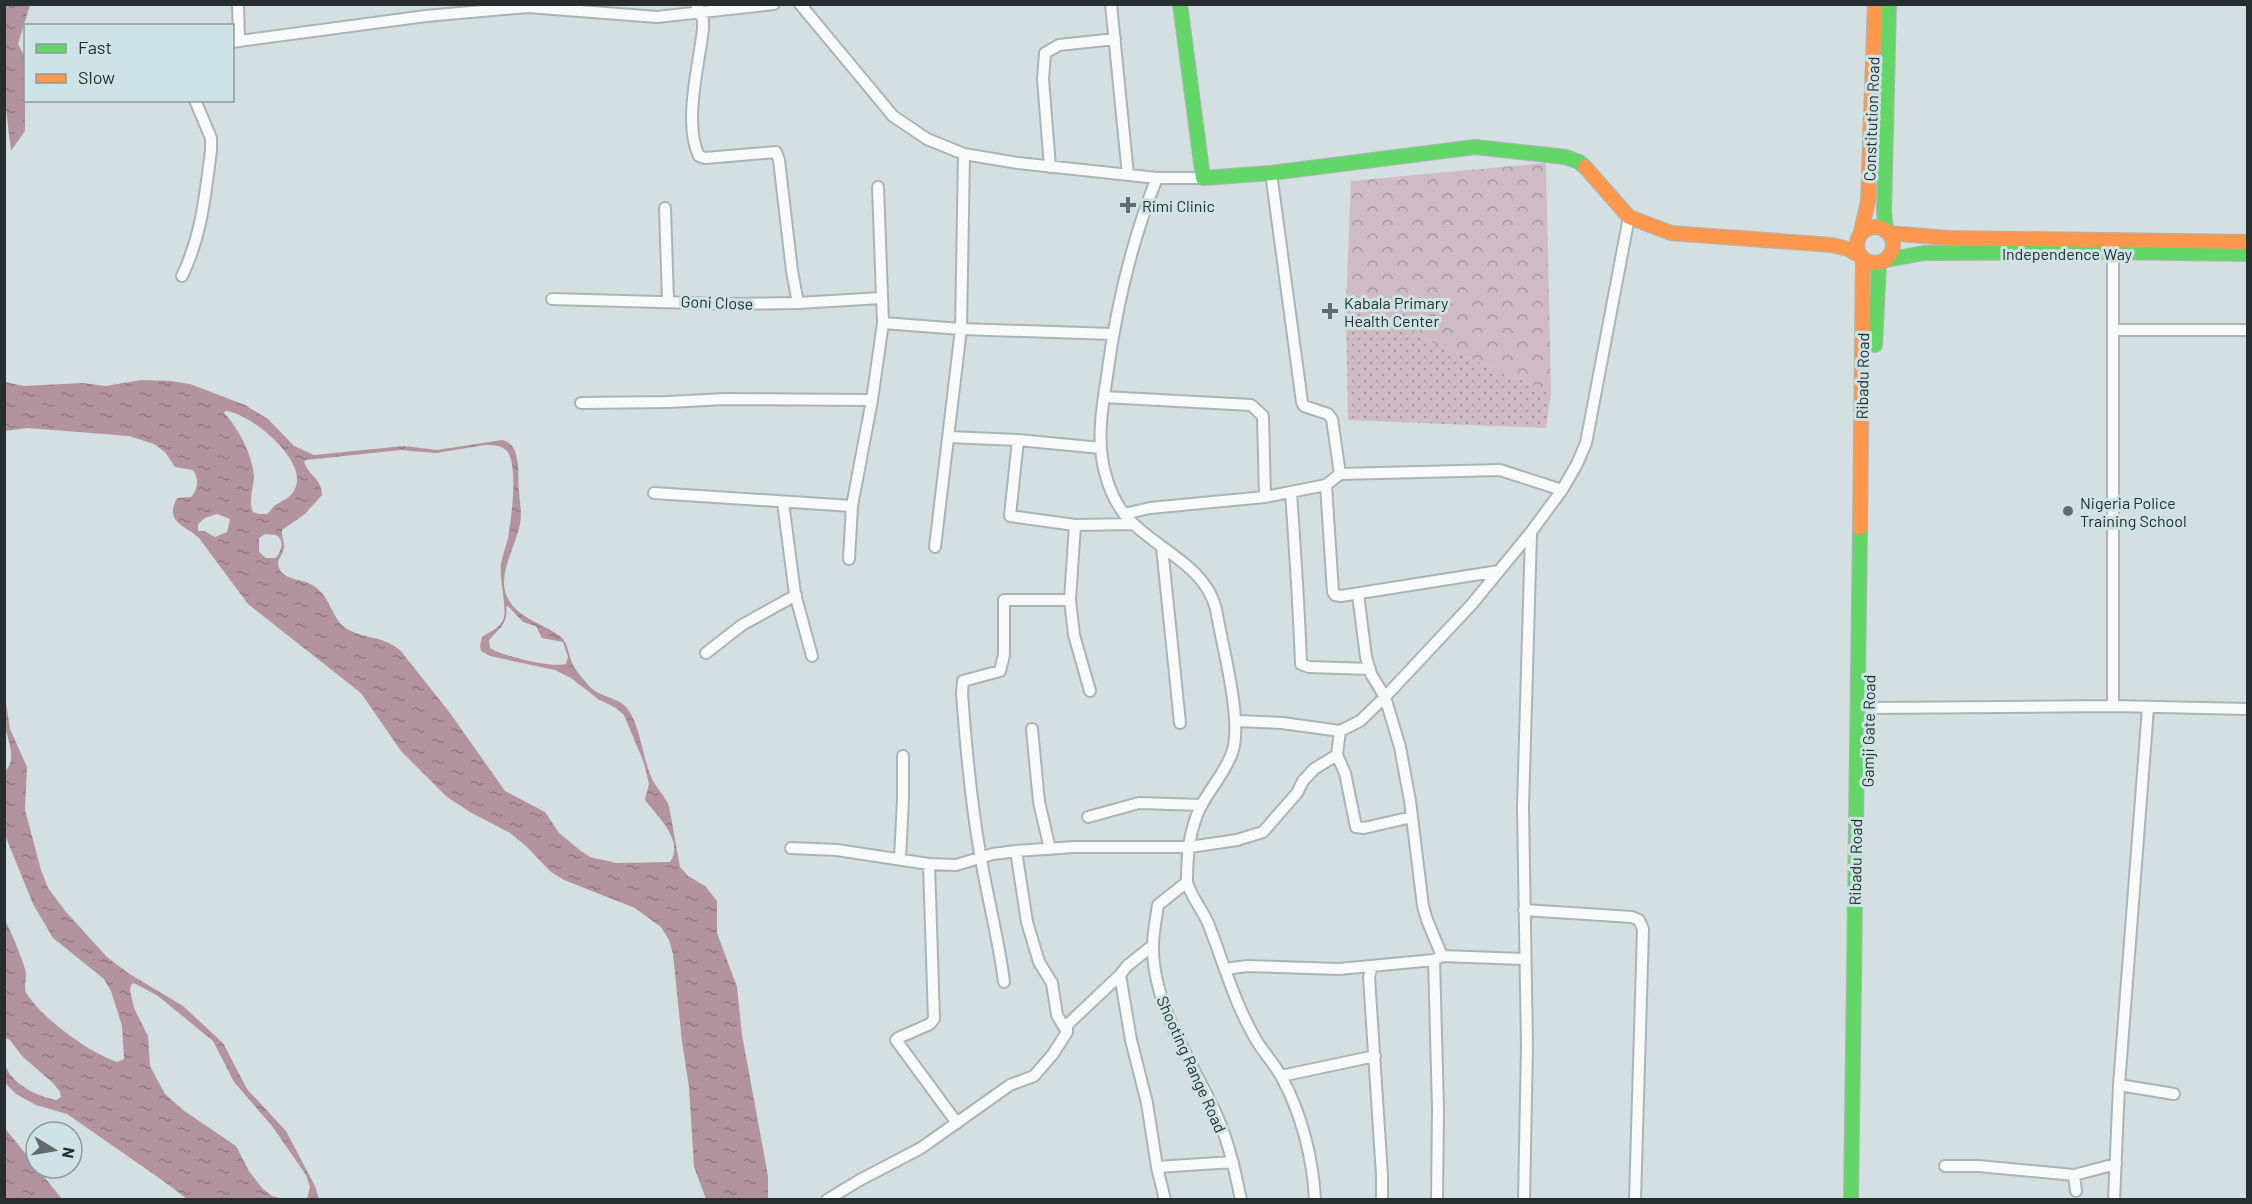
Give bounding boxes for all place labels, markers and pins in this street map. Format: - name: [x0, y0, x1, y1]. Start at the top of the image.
- marker: Rimi Clinic: [1119, 196, 1137, 214]
- place label: Rimi Clinic: [1142, 196, 1215, 215]
- place label: Kabala Primary Health Center: [1344, 293, 1449, 330]
- marker: Kabala Primary Health Center: [1321, 302, 1339, 320]
- place label: Nigeria Police Training School: [2080, 493, 2187, 530]
- marker: Nigeria Police Training School: [2061, 504, 2075, 518]

